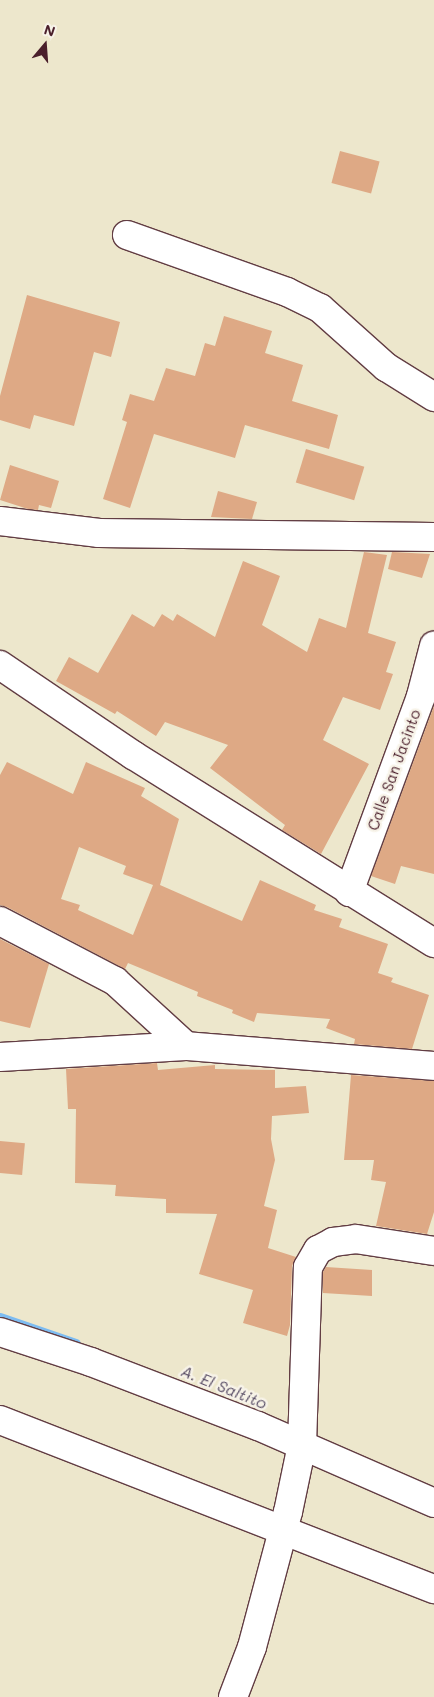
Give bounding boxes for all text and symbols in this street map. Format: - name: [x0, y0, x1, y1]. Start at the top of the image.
- north arrow: [20, 20, 70, 70]
- text: N: [42, 20, 58, 41]
- street label: Calle San Jacinto: [364, 707, 424, 833]
- water label: A. El Saltito: [178, 1361, 270, 1413]

